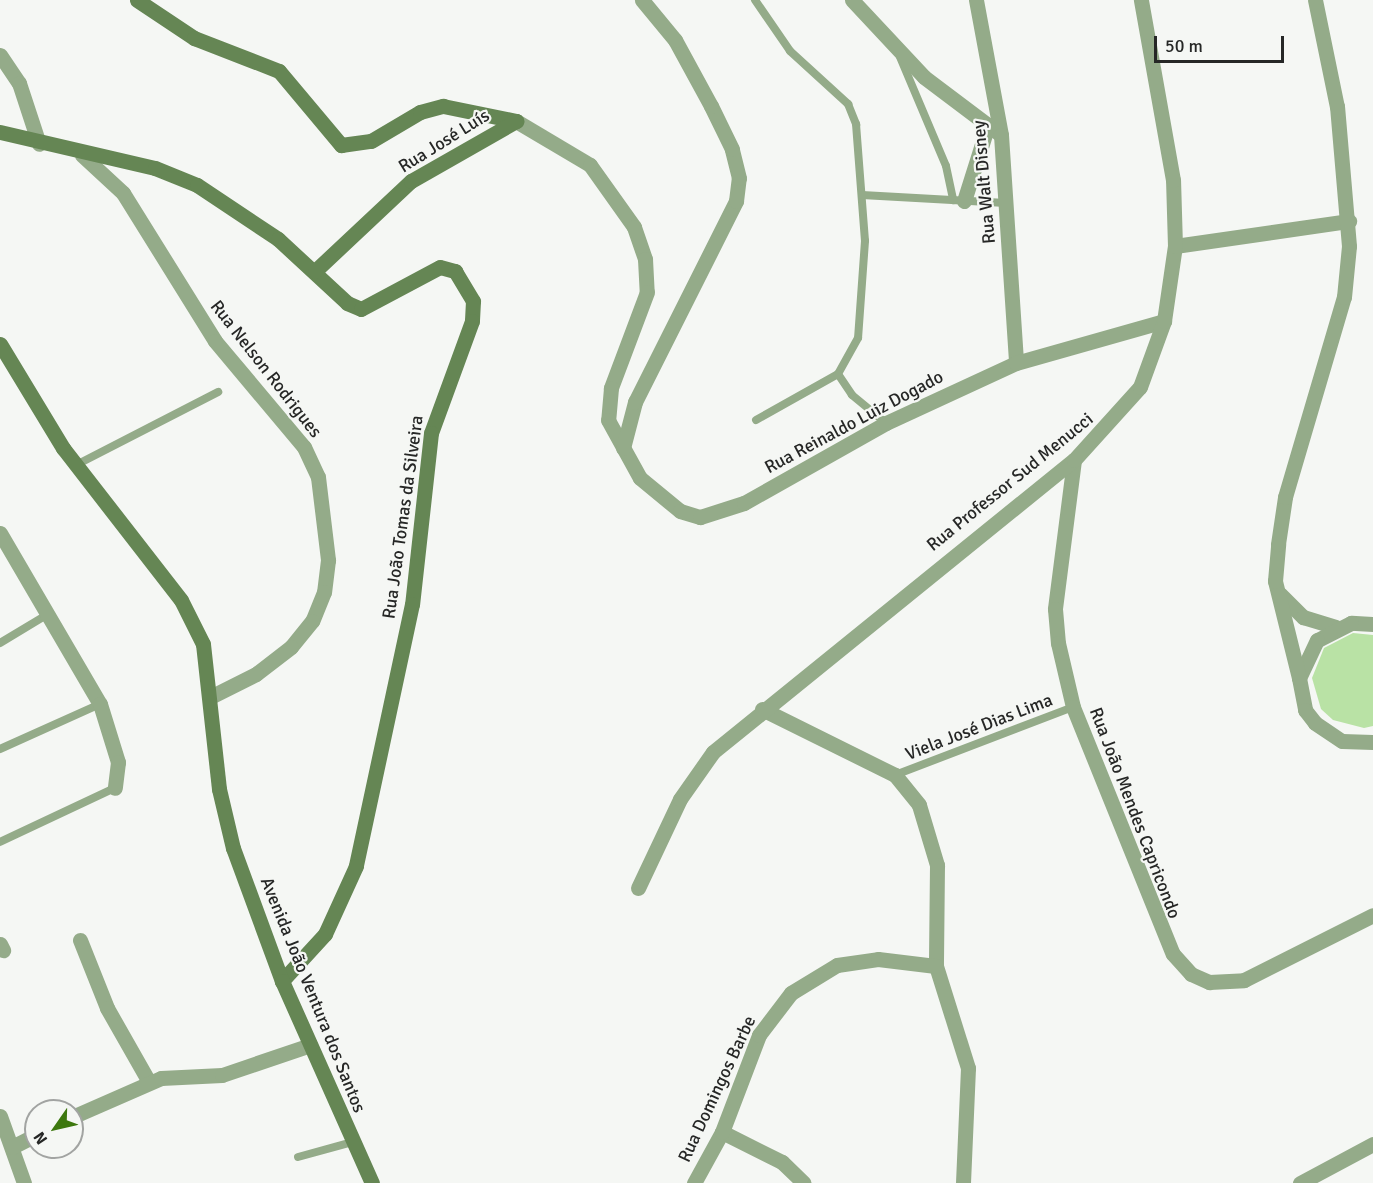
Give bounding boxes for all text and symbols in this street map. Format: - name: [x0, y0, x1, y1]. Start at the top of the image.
- scale bar: [1157, 24, 1288, 62]
- text: 50 m: [1165, 35, 1203, 57]
- street label: Rua José Luís: [395, 105, 493, 177]
- street label: Rua Walt Disney: [968, 119, 1000, 245]
- street label: Rua Nelson Rodrigues: [206, 296, 326, 442]
- street label: Rua Reinaldo Luiz Dogado: [761, 366, 947, 478]
- street label: Rua Professor Sud Menucci: [922, 408, 1098, 556]
- street label: Rua João Tomas da Silveira: [378, 414, 428, 620]
- street label: Viela José Dias Lima: [902, 689, 1056, 765]
- street label: Rua João Mendes Capricondo: [1085, 704, 1185, 922]
- street label: Avenida João Ventura dos Santos: [256, 874, 370, 1116]
- street label: Rua Domingos Barbe: [674, 1012, 760, 1166]
- north arrow: [24, 1099, 84, 1159]
- text: N: [29, 1128, 52, 1148]

